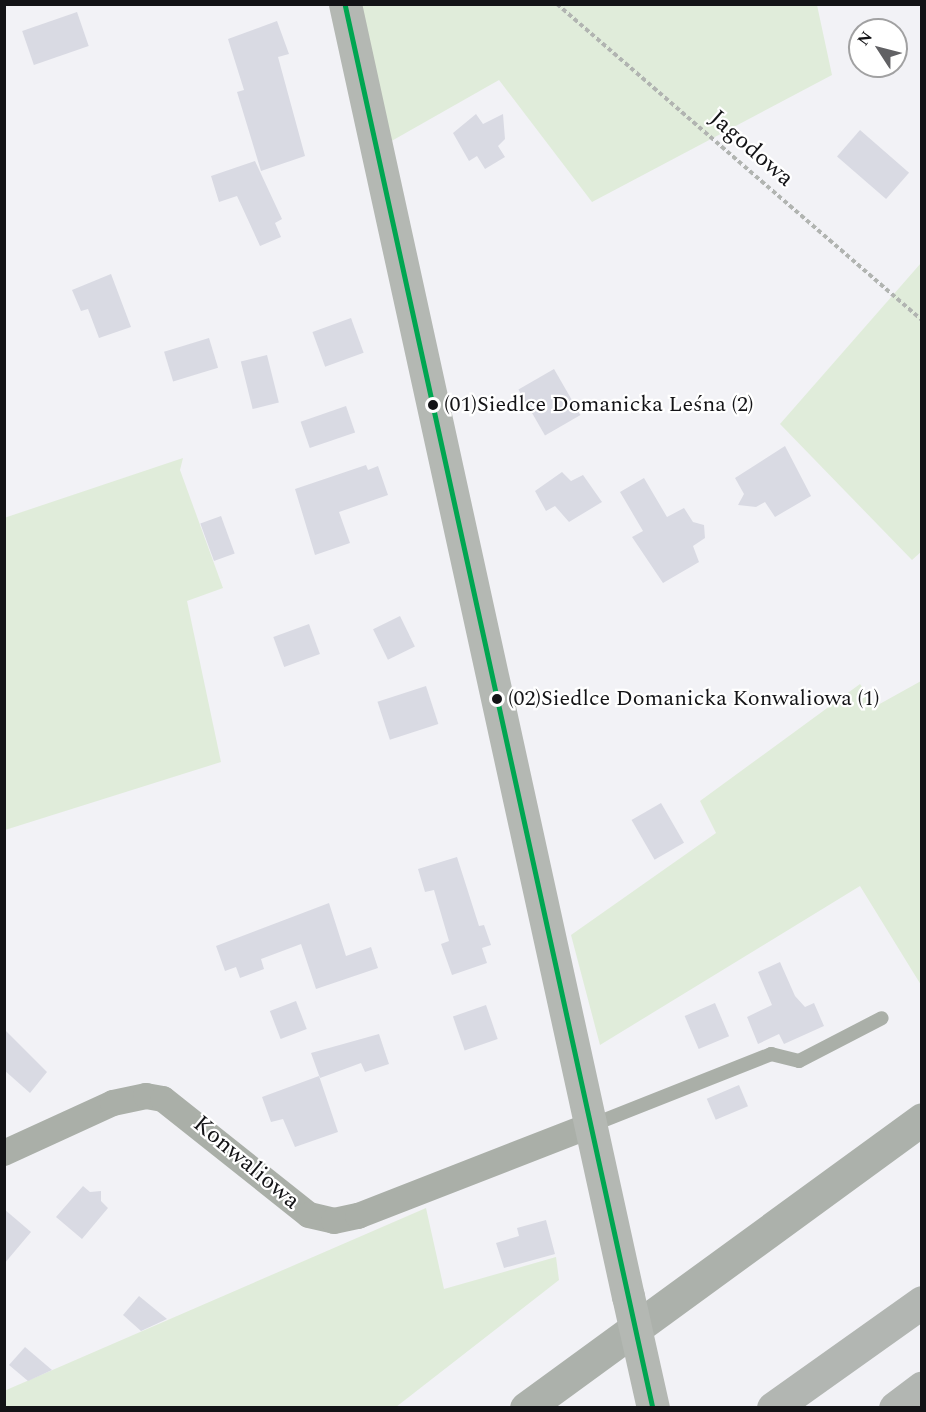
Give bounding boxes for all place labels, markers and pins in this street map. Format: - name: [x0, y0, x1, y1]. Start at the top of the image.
- place label: (01)Siedlce Domanicka Leśna (2): [444, 392, 753, 418]
- marker: (01)Siedlce Domanicka Leśna (2): [427, 399, 439, 411]
- place label: (02)Siedlce Domanicka Konwaliowa (1): [508, 686, 880, 712]
- marker: (02)Siedlce Domanicka Konwaliowa (1): [491, 693, 503, 705]

